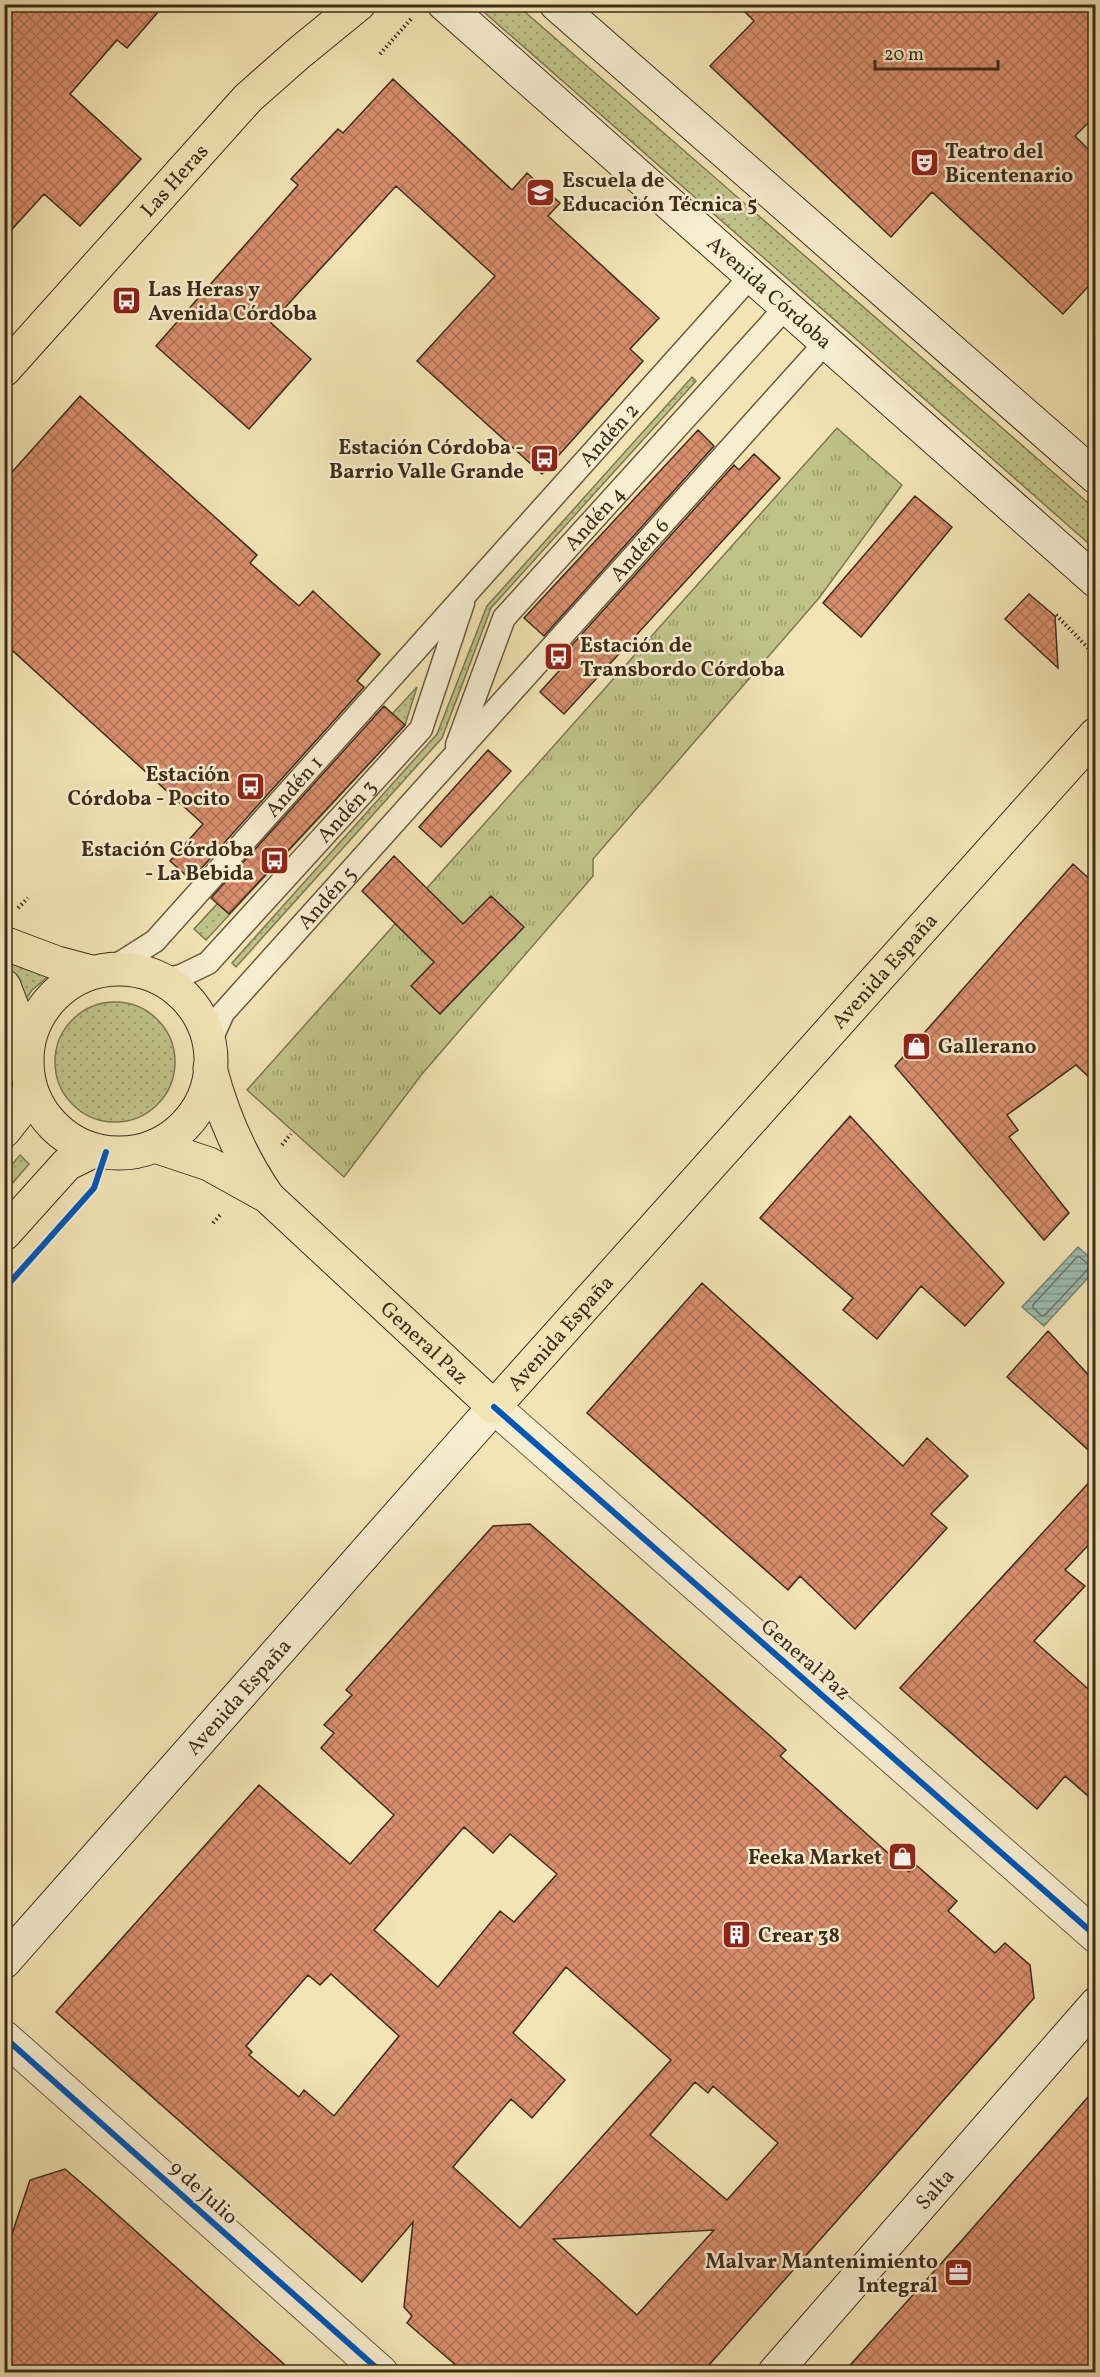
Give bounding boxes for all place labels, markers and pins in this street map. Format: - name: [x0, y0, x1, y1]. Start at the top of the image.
- place label: Teatro del Bicentenario: [945, 138, 1073, 191]
- theatre icon: Teatro del Bicentenario: [908, 147, 940, 179]
- place label: Escuela de Educación Técnica 5: [562, 167, 757, 220]
- school or university icon: Escuela de Educación Técnica 5: [525, 176, 557, 208]
- place label: Las Heras y Avenida Córdoba: [148, 276, 317, 329]
- bus stop icon: Las Heras y Avenida Córdoba: [111, 285, 143, 317]
- place label: Estación Córdoba - Barrio Valle Grande: [329, 434, 524, 487]
- bus stop icon: Estación Córdoba - Barrio Valle Grande: [529, 443, 561, 475]
- place label: Estación de Transbordo Córdoba: [580, 632, 785, 685]
- bus stop icon: Estación de Transbordo Córdoba: [543, 641, 575, 673]
- place label: Estación Córdoba - Pocito: [68, 761, 230, 814]
- bus stop icon: Estación Córdoba - Pocito: [235, 770, 267, 802]
- place label: Estación Córdoba - La Bebida: [81, 836, 254, 889]
- bus stop icon: Estación Córdoba - La Bebida: [259, 845, 291, 877]
- shop icon: Gallerano: [901, 1030, 933, 1062]
- place label: Gallerano: [938, 1033, 1036, 1062]
- shop icon: Feeka Market: [887, 1841, 919, 1873]
- place label: Feeka Market: [748, 1844, 882, 1873]
- building icon: Crear 38: [721, 1919, 753, 1951]
- place label: Crear 38: [758, 1922, 840, 1951]
- place label: Malvar Mantenimiento Integral: [705, 2248, 938, 2301]
- office icon: Malvar Mantenimiento Integral: [943, 2257, 975, 2289]

